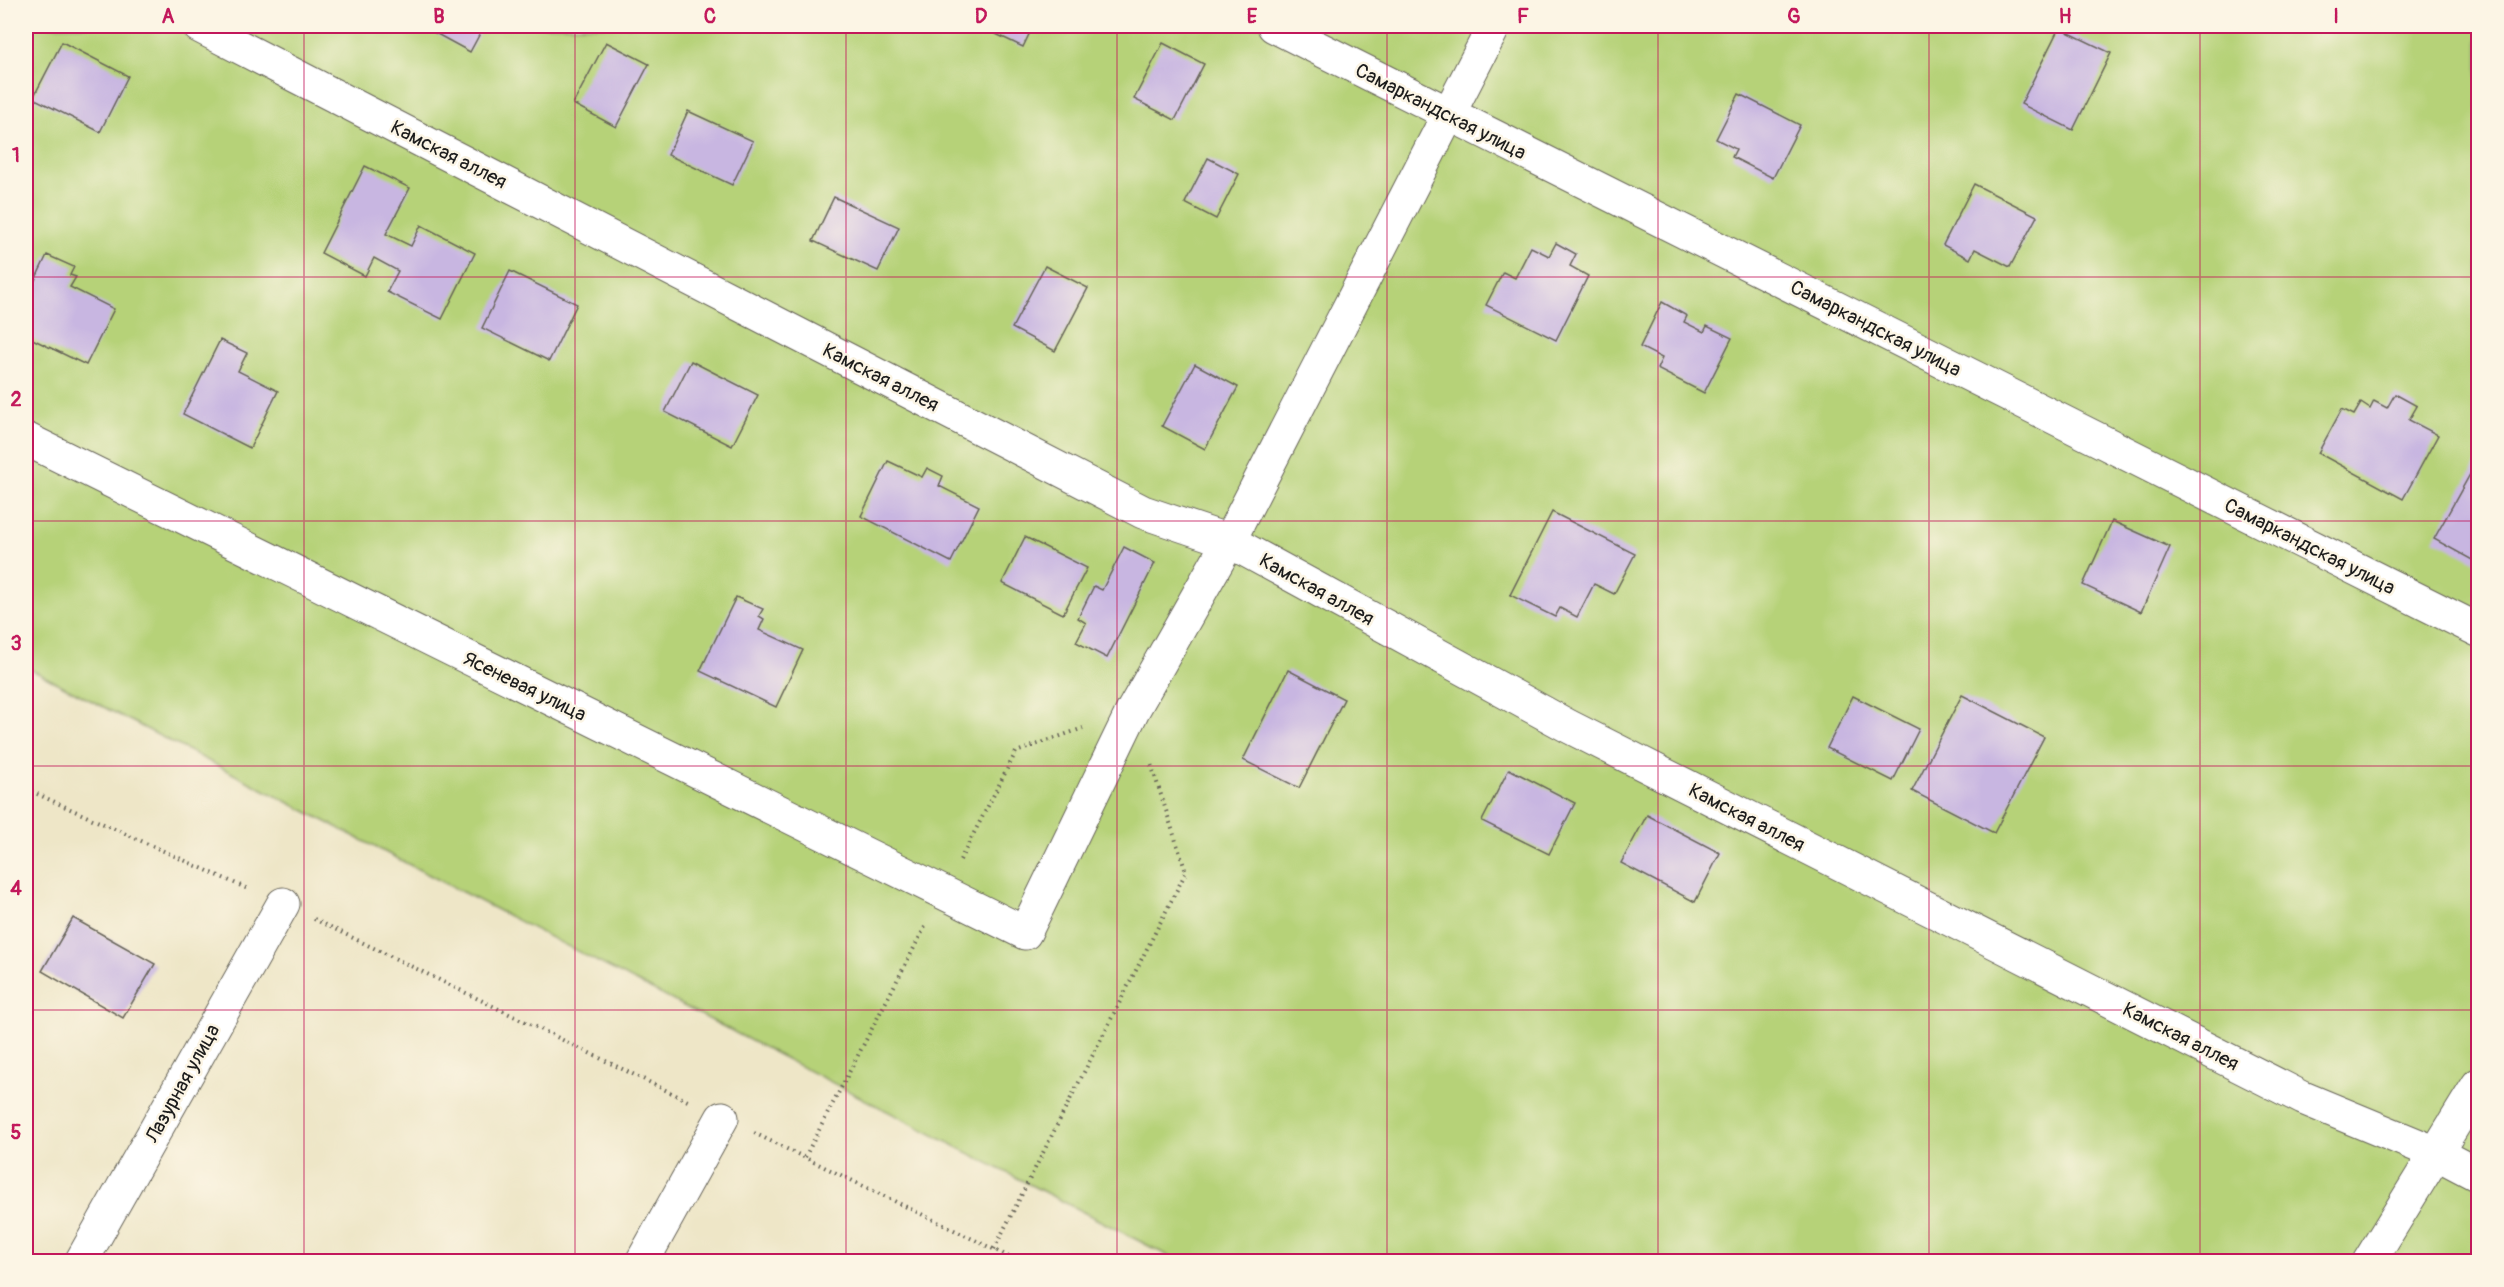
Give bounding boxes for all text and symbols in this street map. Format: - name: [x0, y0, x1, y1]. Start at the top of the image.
- text: A: [162, 4, 175, 29]
- text: B: [433, 4, 445, 29]
- text: C: [704, 4, 716, 29]
- text: D: [975, 4, 988, 29]
- text: E: [1247, 4, 1258, 29]
- text: F: [1517, 4, 1529, 29]
- text: G: [1787, 4, 1801, 29]
- text: H: [2059, 4, 2072, 29]
- text: I: [2333, 4, 2339, 29]
- street label: Самаркандская улица: [1351, 58, 1530, 165]
- street label: Камская аллея: [386, 114, 511, 194]
- text: 1: [12, 143, 20, 168]
- street label: Самаркандская улица: [1786, 275, 1965, 382]
- street label: Камская аллея: [818, 337, 943, 417]
- text: 2: [10, 387, 22, 412]
- street label: Самаркандская улица: [2220, 493, 2399, 600]
- street label: Камская аллея: [1255, 548, 1378, 631]
- text: 3: [10, 631, 22, 656]
- street label: Ясеневая улица: [459, 646, 591, 727]
- street label: Камская аллея: [1684, 777, 1809, 857]
- text: 4: [10, 876, 22, 901]
- street label: Камская аллея: [2118, 996, 2243, 1076]
- street label: Лазурная улица: [139, 1020, 225, 1148]
- text: 5: [11, 1120, 22, 1145]

